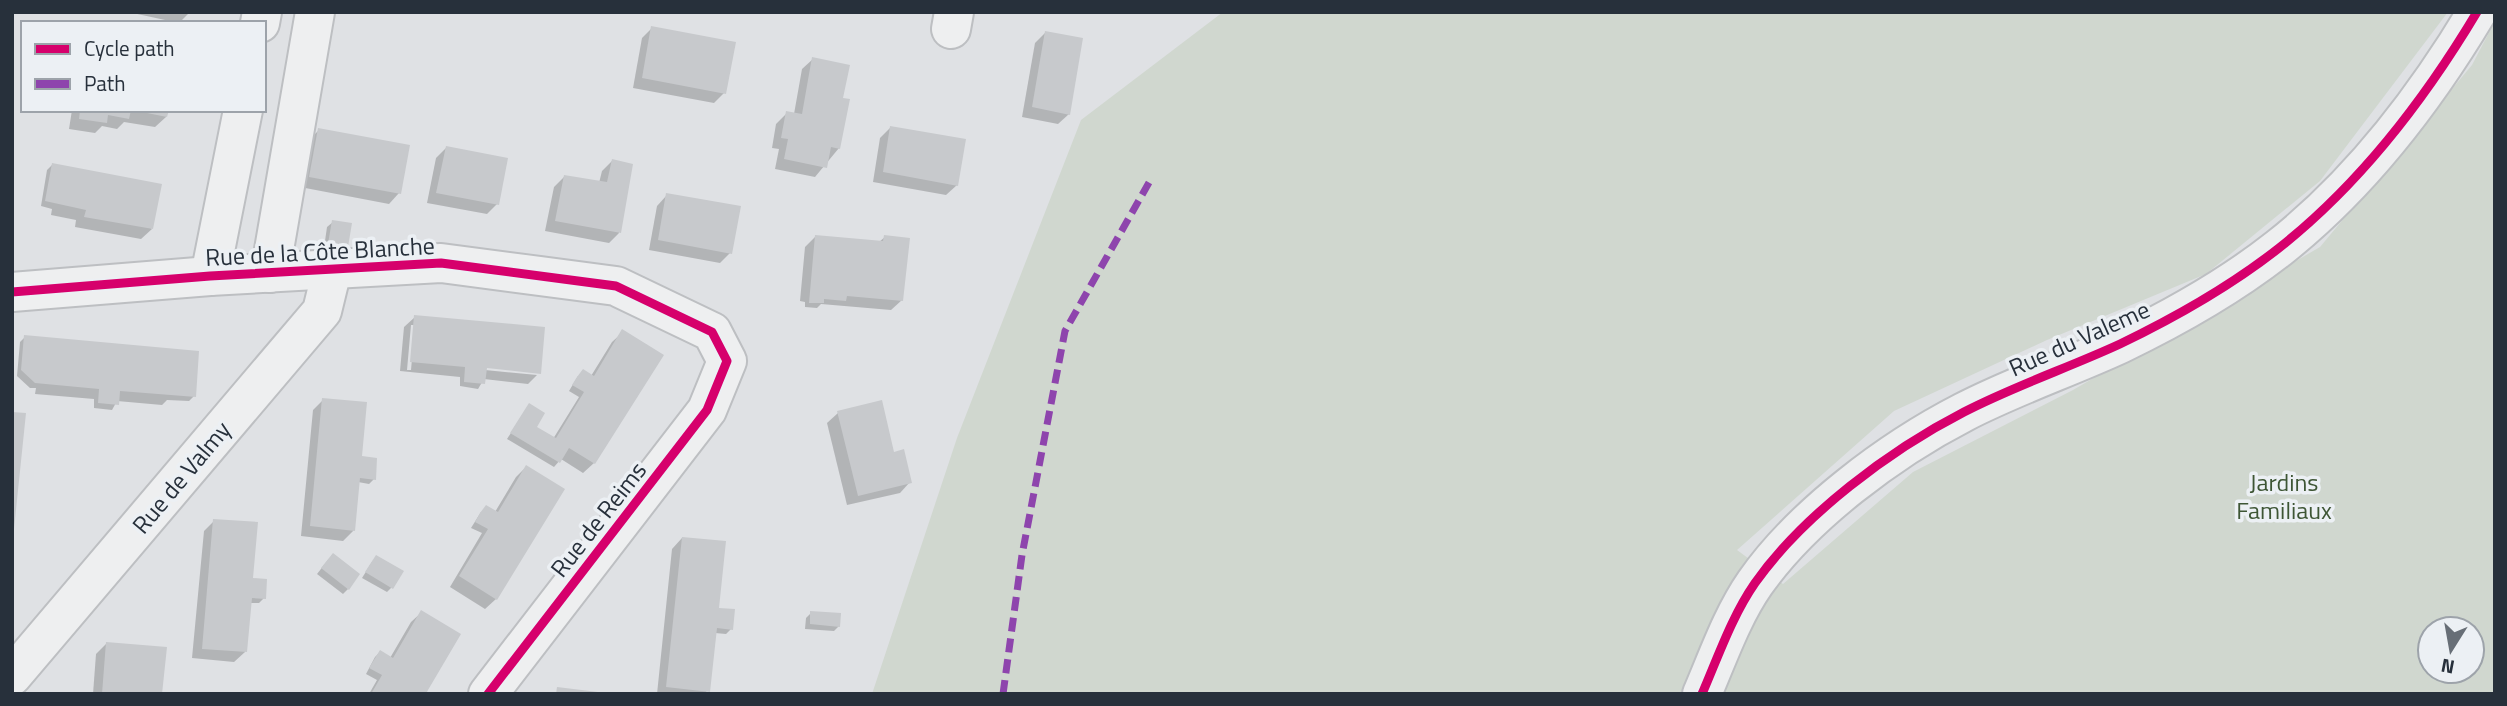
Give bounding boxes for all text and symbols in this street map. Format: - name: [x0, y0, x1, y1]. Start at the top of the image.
- legend: [21, 21, 266, 112]
- text: Cycle path: [84, 32, 175, 64]
- text: Path: [84, 67, 126, 99]
- street label: Rue de la Côte Blanche: [204, 227, 436, 275]
- street label: Rue du Valeme: [2003, 291, 2155, 385]
- street label: Rue de Valmy: [123, 413, 239, 541]
- street label: Rue de Reims: [541, 453, 655, 585]
- park label: Jardins Familiaux: [2236, 464, 2332, 528]
- north arrow: [2416, 615, 2486, 685]
- text: N: [2438, 652, 2457, 683]

